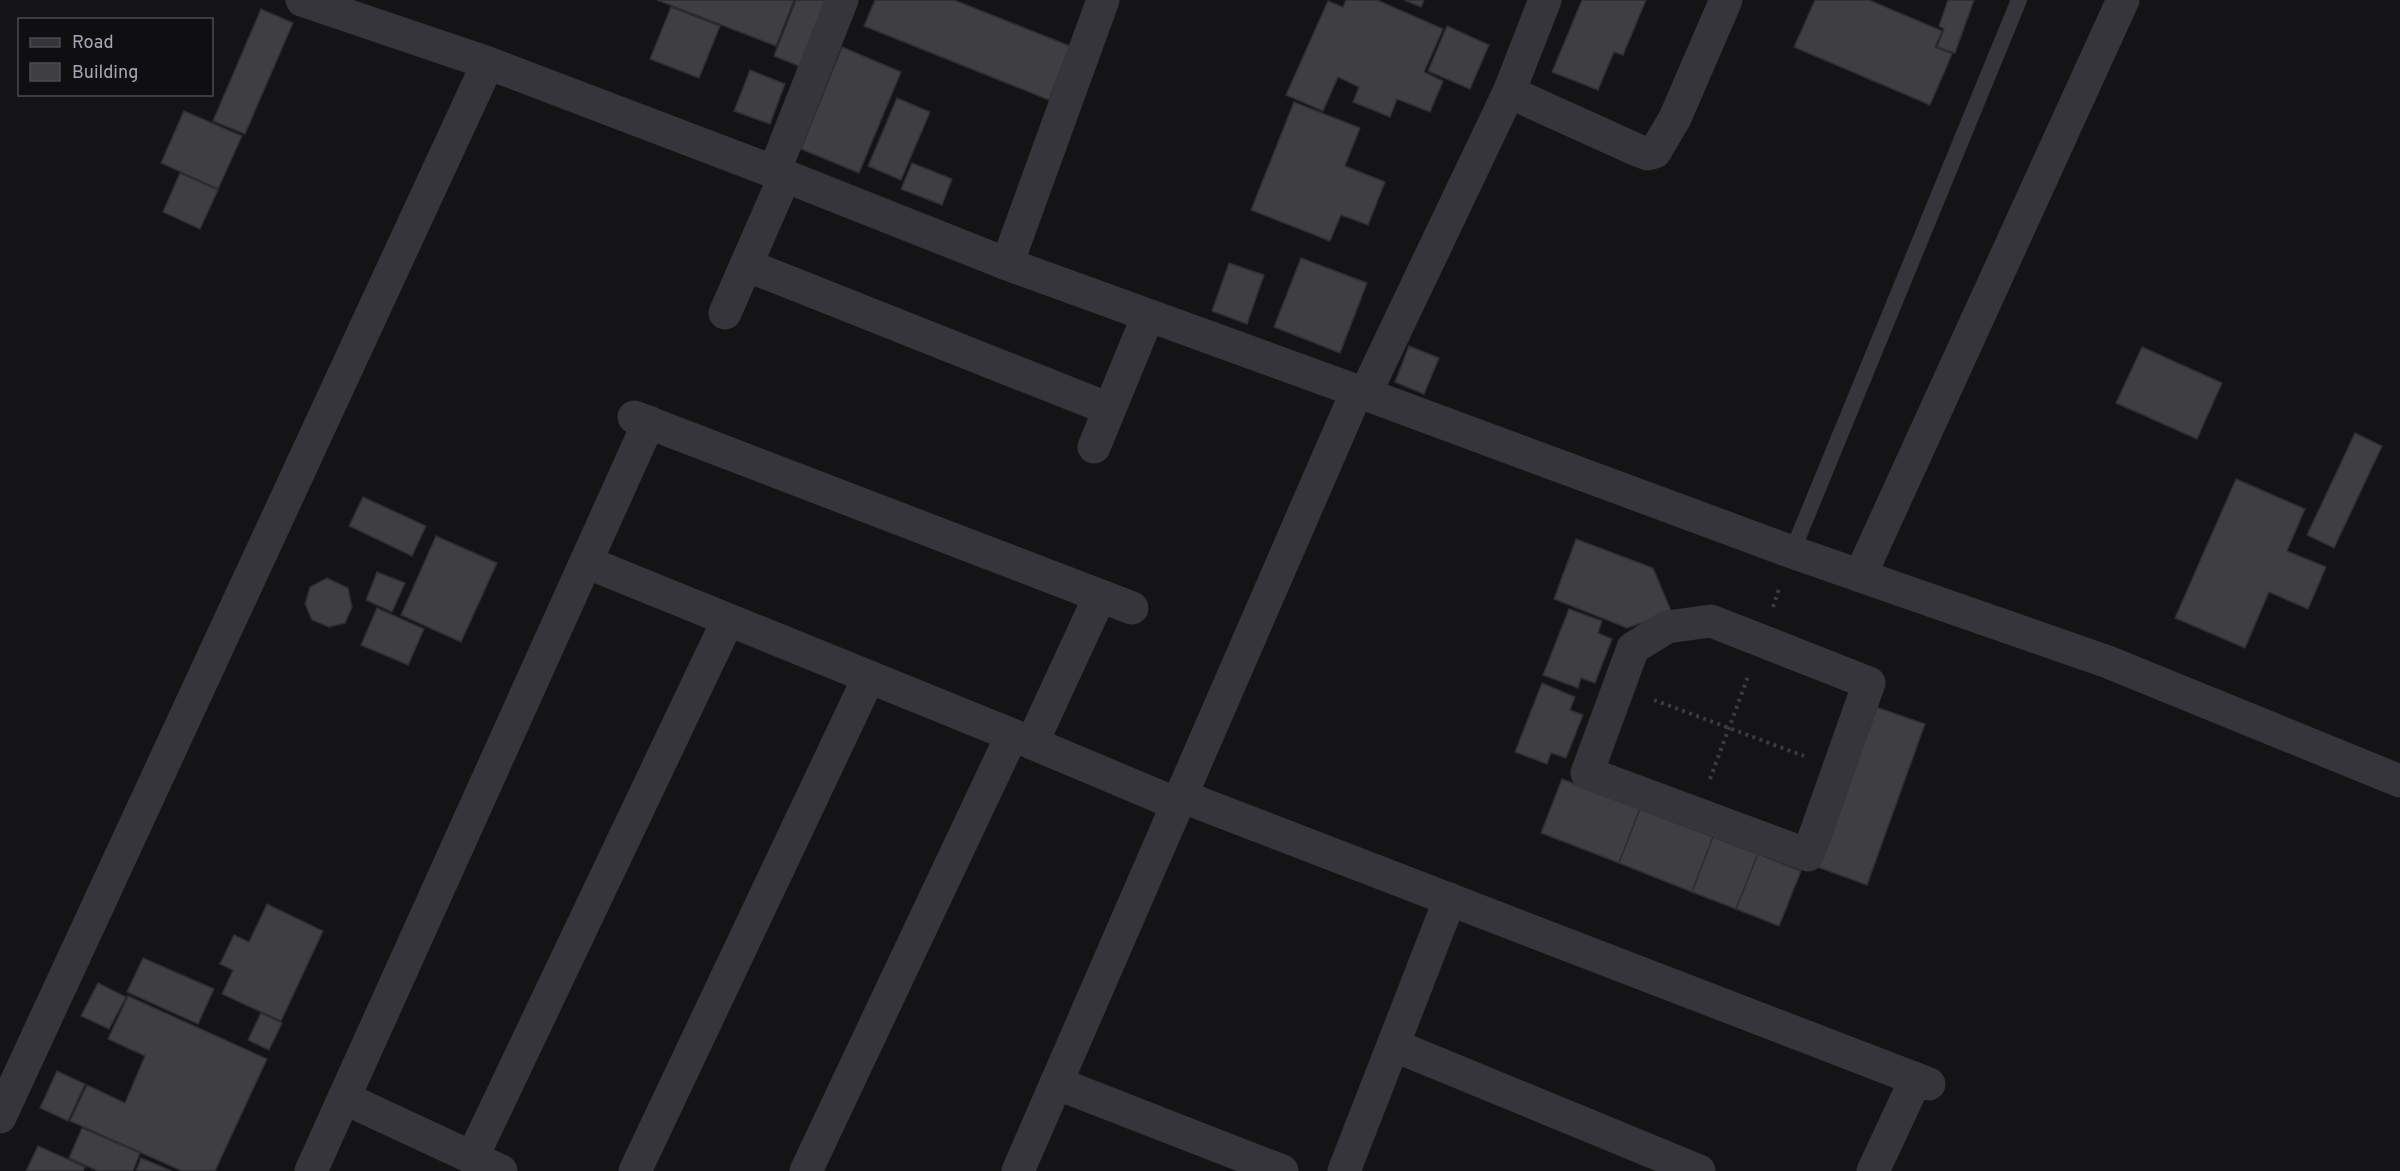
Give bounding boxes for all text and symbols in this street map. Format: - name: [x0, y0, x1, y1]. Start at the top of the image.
- legend: [18, 18, 213, 96]
- text: Road: [72, 32, 114, 55]
- text: Building: [72, 62, 138, 85]

